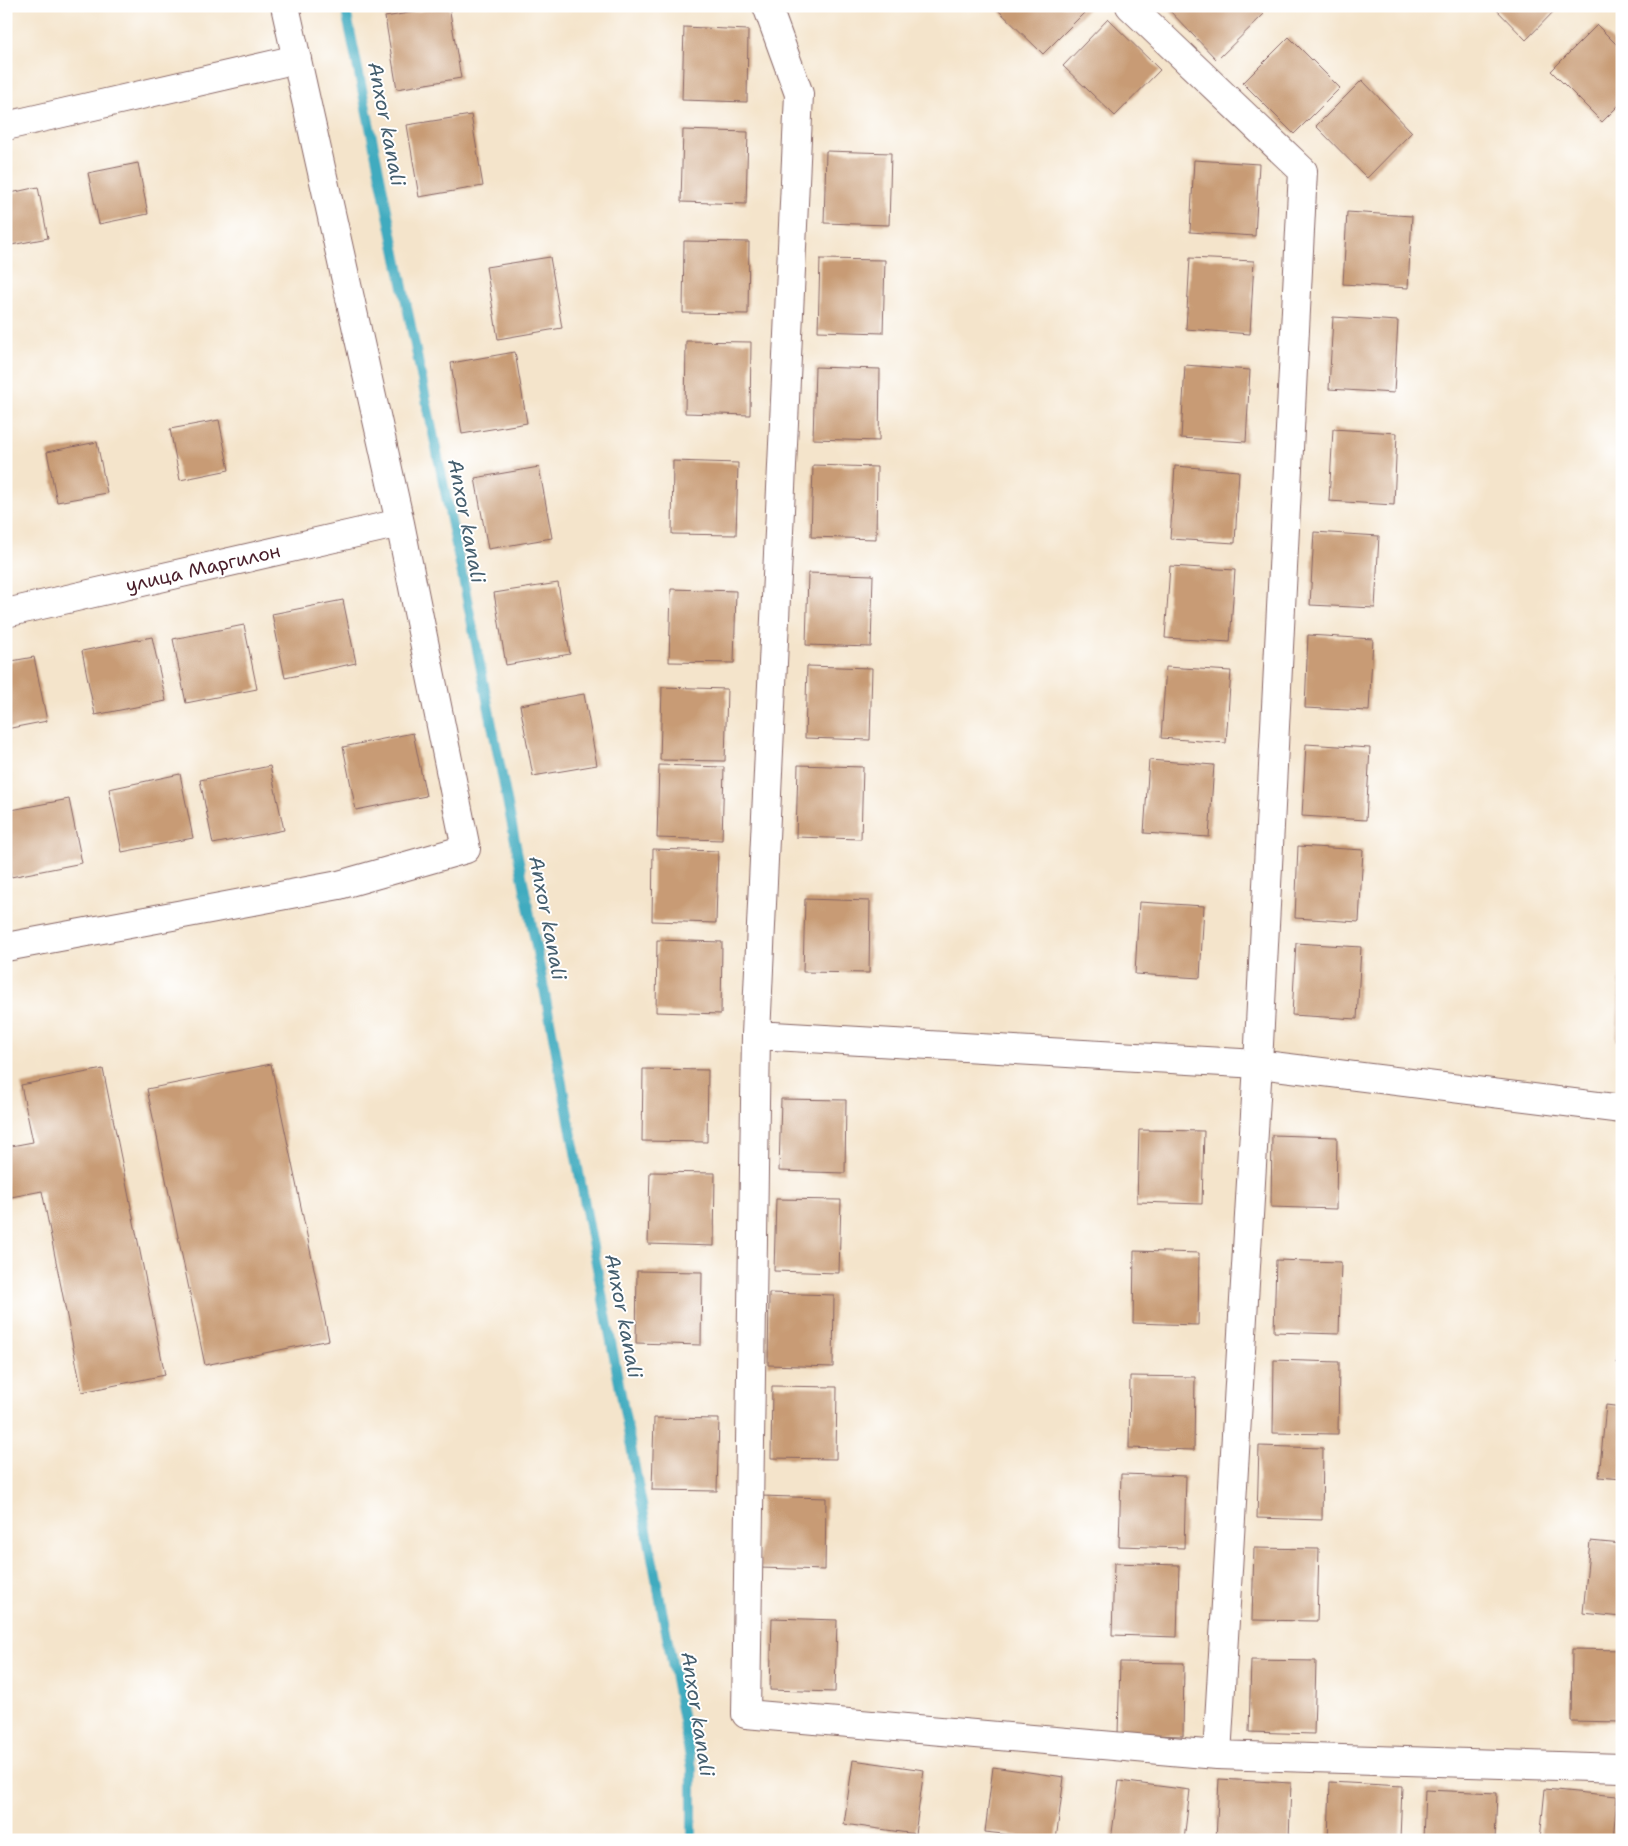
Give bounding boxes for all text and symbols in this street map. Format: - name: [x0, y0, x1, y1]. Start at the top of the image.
- water label: Anxor kanali: [362, 60, 412, 189]
- water label: Anxor kanali: [442, 457, 492, 586]
- street label: улица Маргилон: [123, 538, 283, 598]
- water label: Anxor kanali: [523, 854, 573, 983]
- water label: Anxor kanali: [599, 1252, 649, 1381]
- water label: Anxor kanali: [675, 1650, 721, 1779]

